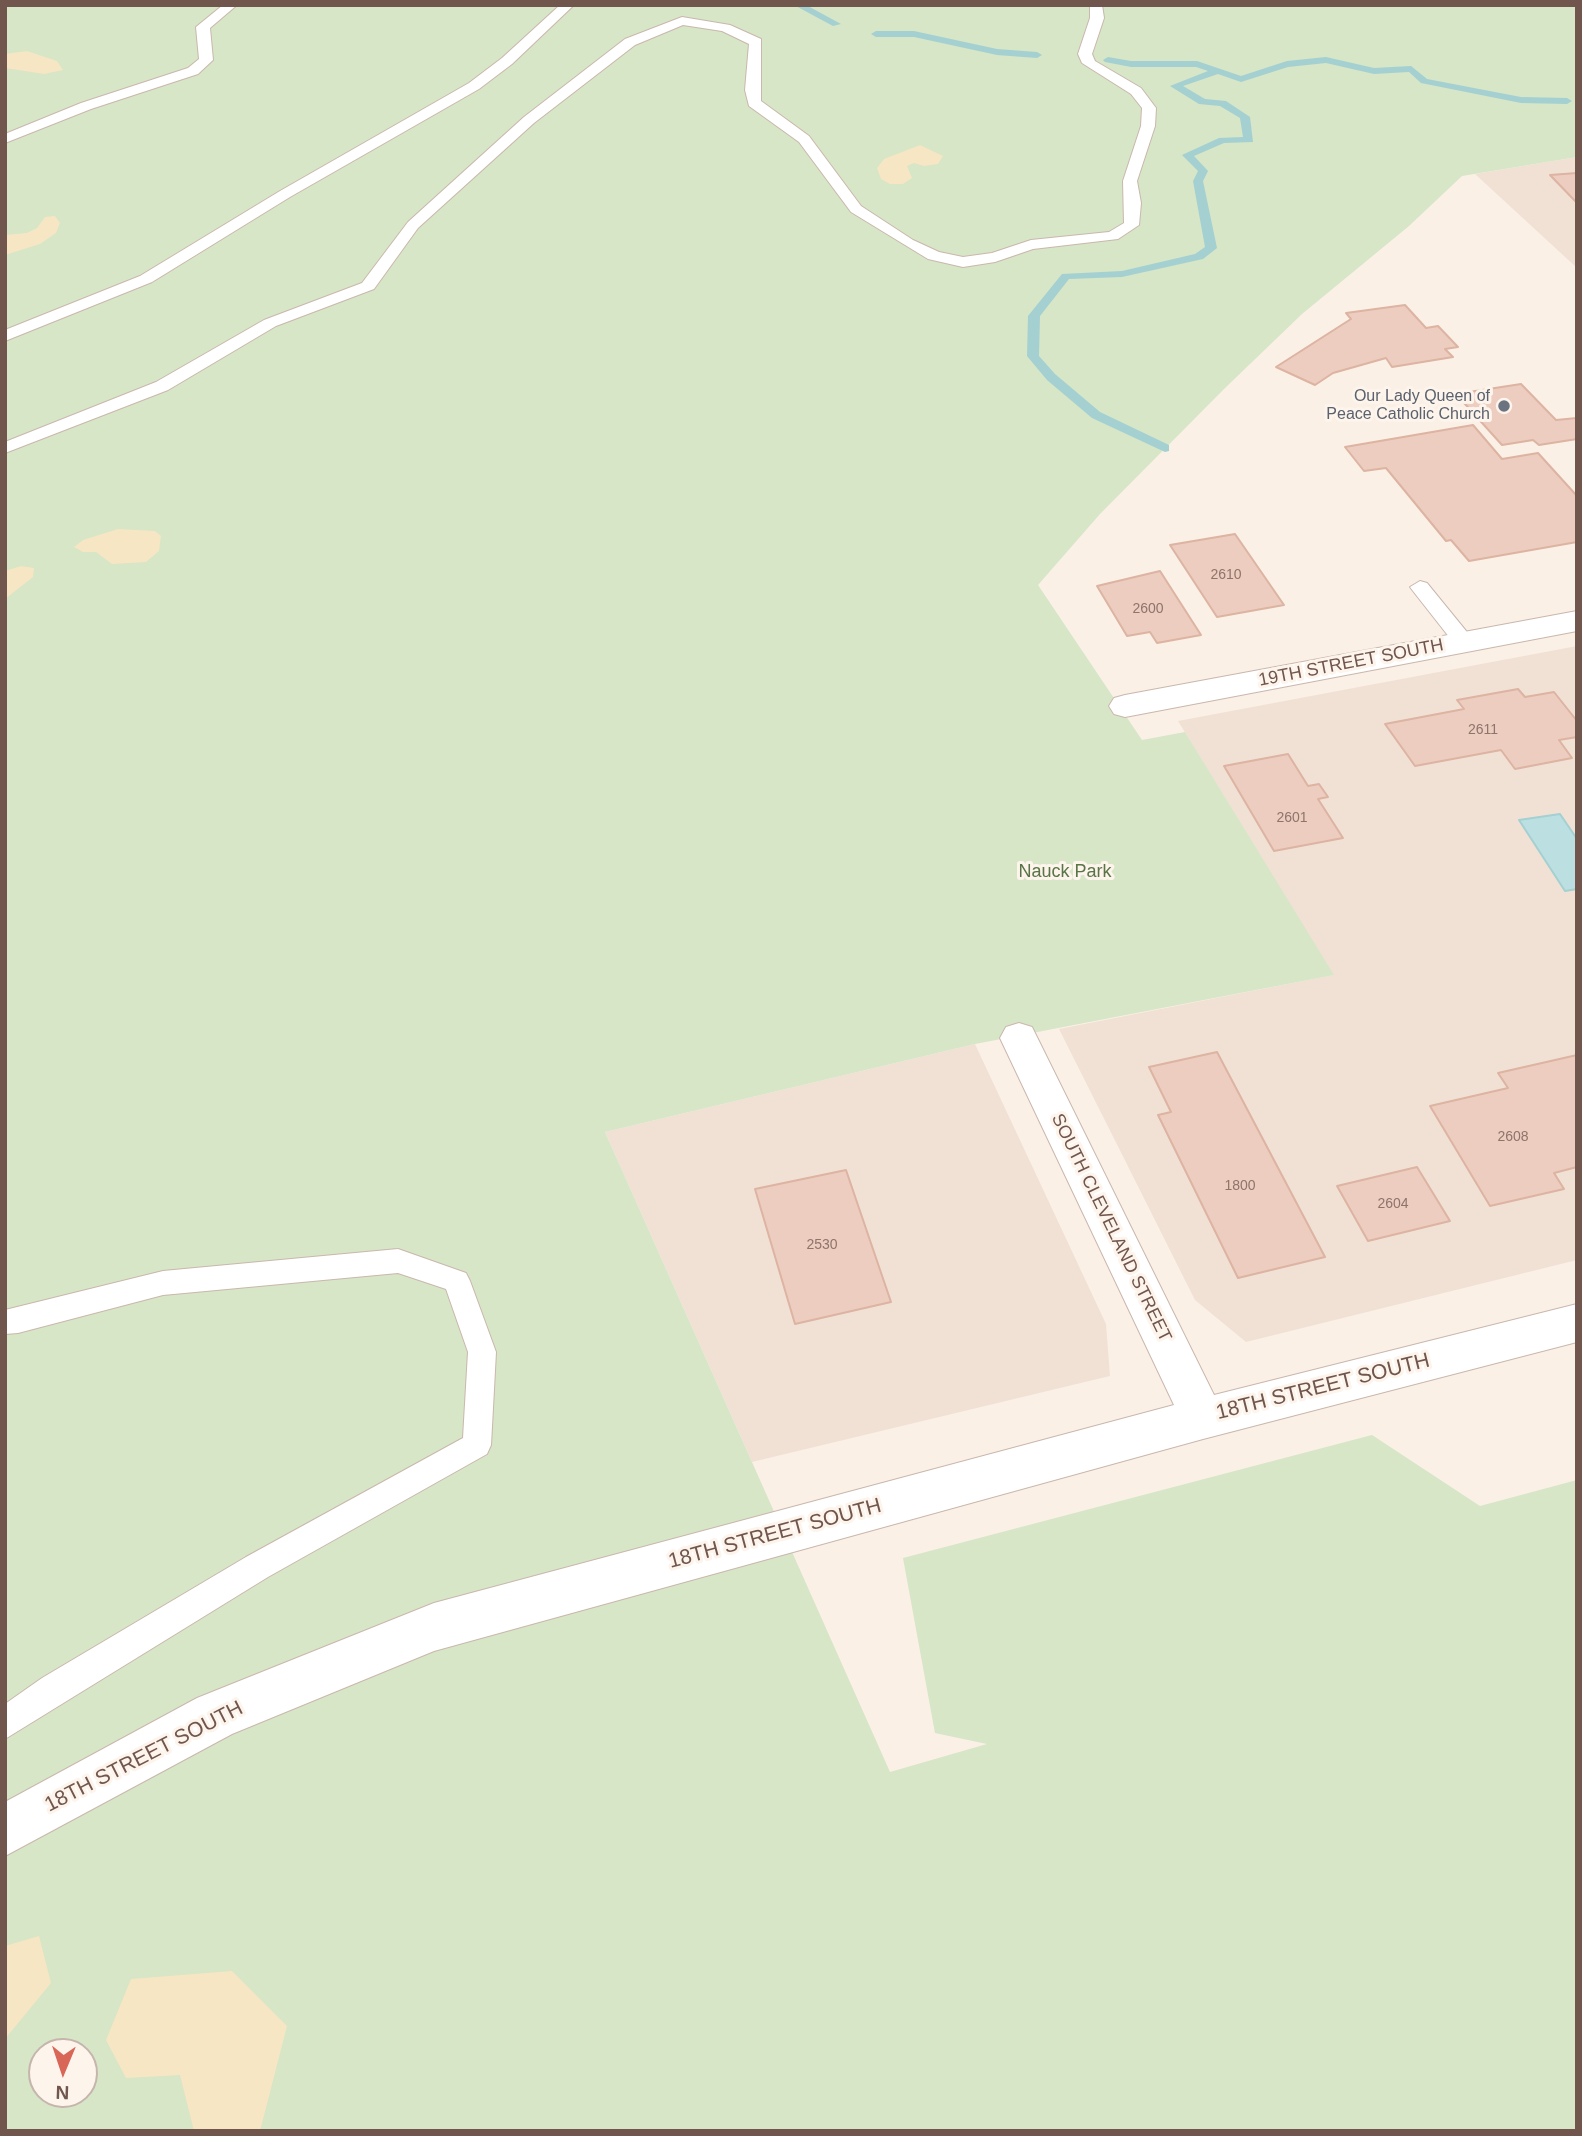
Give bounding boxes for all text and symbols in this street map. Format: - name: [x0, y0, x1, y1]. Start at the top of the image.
- place label: Our Lady Queen of Peace Catholic Church: [1326, 387, 1490, 425]
- marker: Our Lady Queen of Peace Catholic Church: [1496, 398, 1512, 414]
- house number: 2610: [1210, 567, 1242, 583]
- house number: 2600: [1132, 601, 1164, 617]
- street label: 19TH STREET SOUTH: [1257, 634, 1445, 692]
- house number: 2611: [1468, 722, 1498, 738]
- house number: 2601: [1276, 810, 1308, 826]
- park label: Nauck Park: [1018, 861, 1112, 883]
- street label: SOUTH CLEVELAND STREET: [1046, 1110, 1176, 1346]
- house number: 2608: [1497, 1129, 1529, 1145]
- house number: 1800: [1224, 1178, 1256, 1194]
- house number: 2604: [1377, 1196, 1409, 1212]
- house number: 2530: [806, 1237, 838, 1253]
- street label: 18TH STREET SOUTH: [1214, 1348, 1432, 1426]
- street label: 18TH STREET SOUTH: [666, 1493, 884, 1575]
- street label: 18TH STREET SOUTH: [41, 1696, 247, 1818]
- north arrow: [28, 2038, 98, 2108]
- text: N: [55, 2082, 70, 2103]

